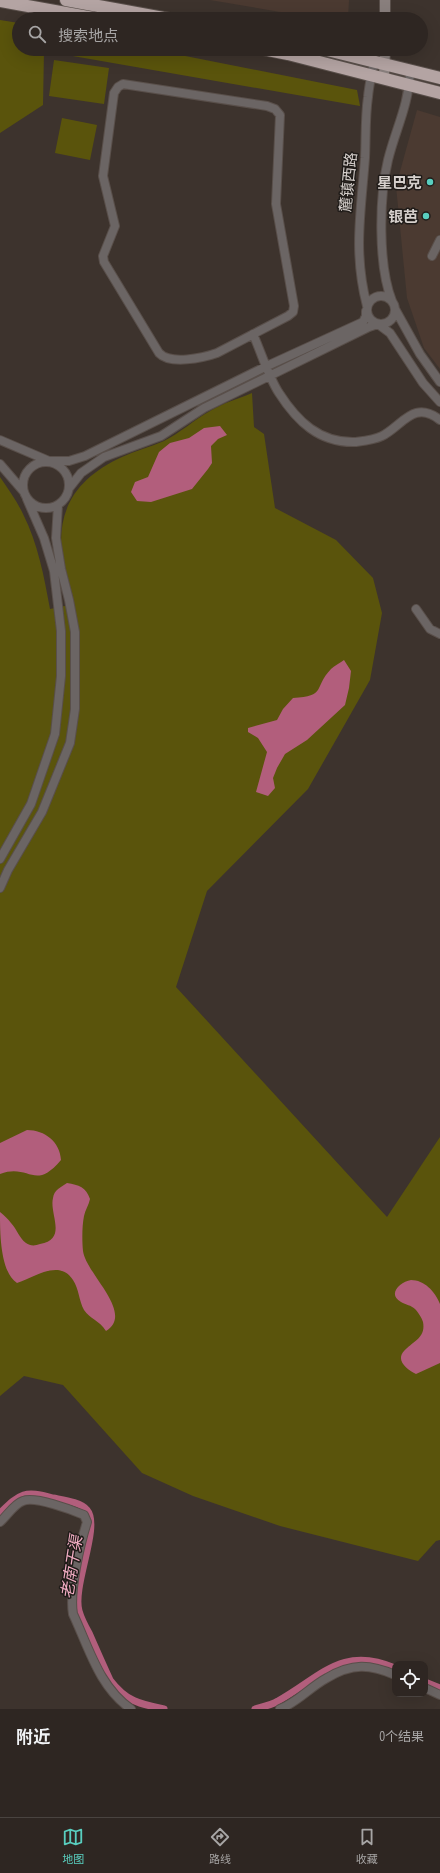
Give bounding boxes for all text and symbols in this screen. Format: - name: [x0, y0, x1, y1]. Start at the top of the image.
- search box: [12, 12, 428, 56]
- icon: search: [26, 23, 48, 45]
- text: 搜索地点: [58, 26, 118, 45]
- street label: 麓镇西路: [335, 151, 361, 213]
- place label: 星巴克: [377, 173, 422, 192]
- marker: 星巴克: [425, 177, 435, 187]
- place label: 银芭: [388, 207, 418, 226]
- marker: 银芭: [421, 211, 431, 221]
- water label: 老南干渠: [56, 1532, 86, 1600]
- map controls: [392, 1661, 428, 1697]
- button: locate: [392, 1661, 428, 1697]
- text: 附近: [16, 1726, 50, 1748]
- text: 0个结果: [379, 1728, 424, 1745]
- tab: 地图: [62, 1826, 84, 1866]
- tab: 路线: [209, 1826, 231, 1866]
- tab: 收藏: [356, 1826, 378, 1866]

